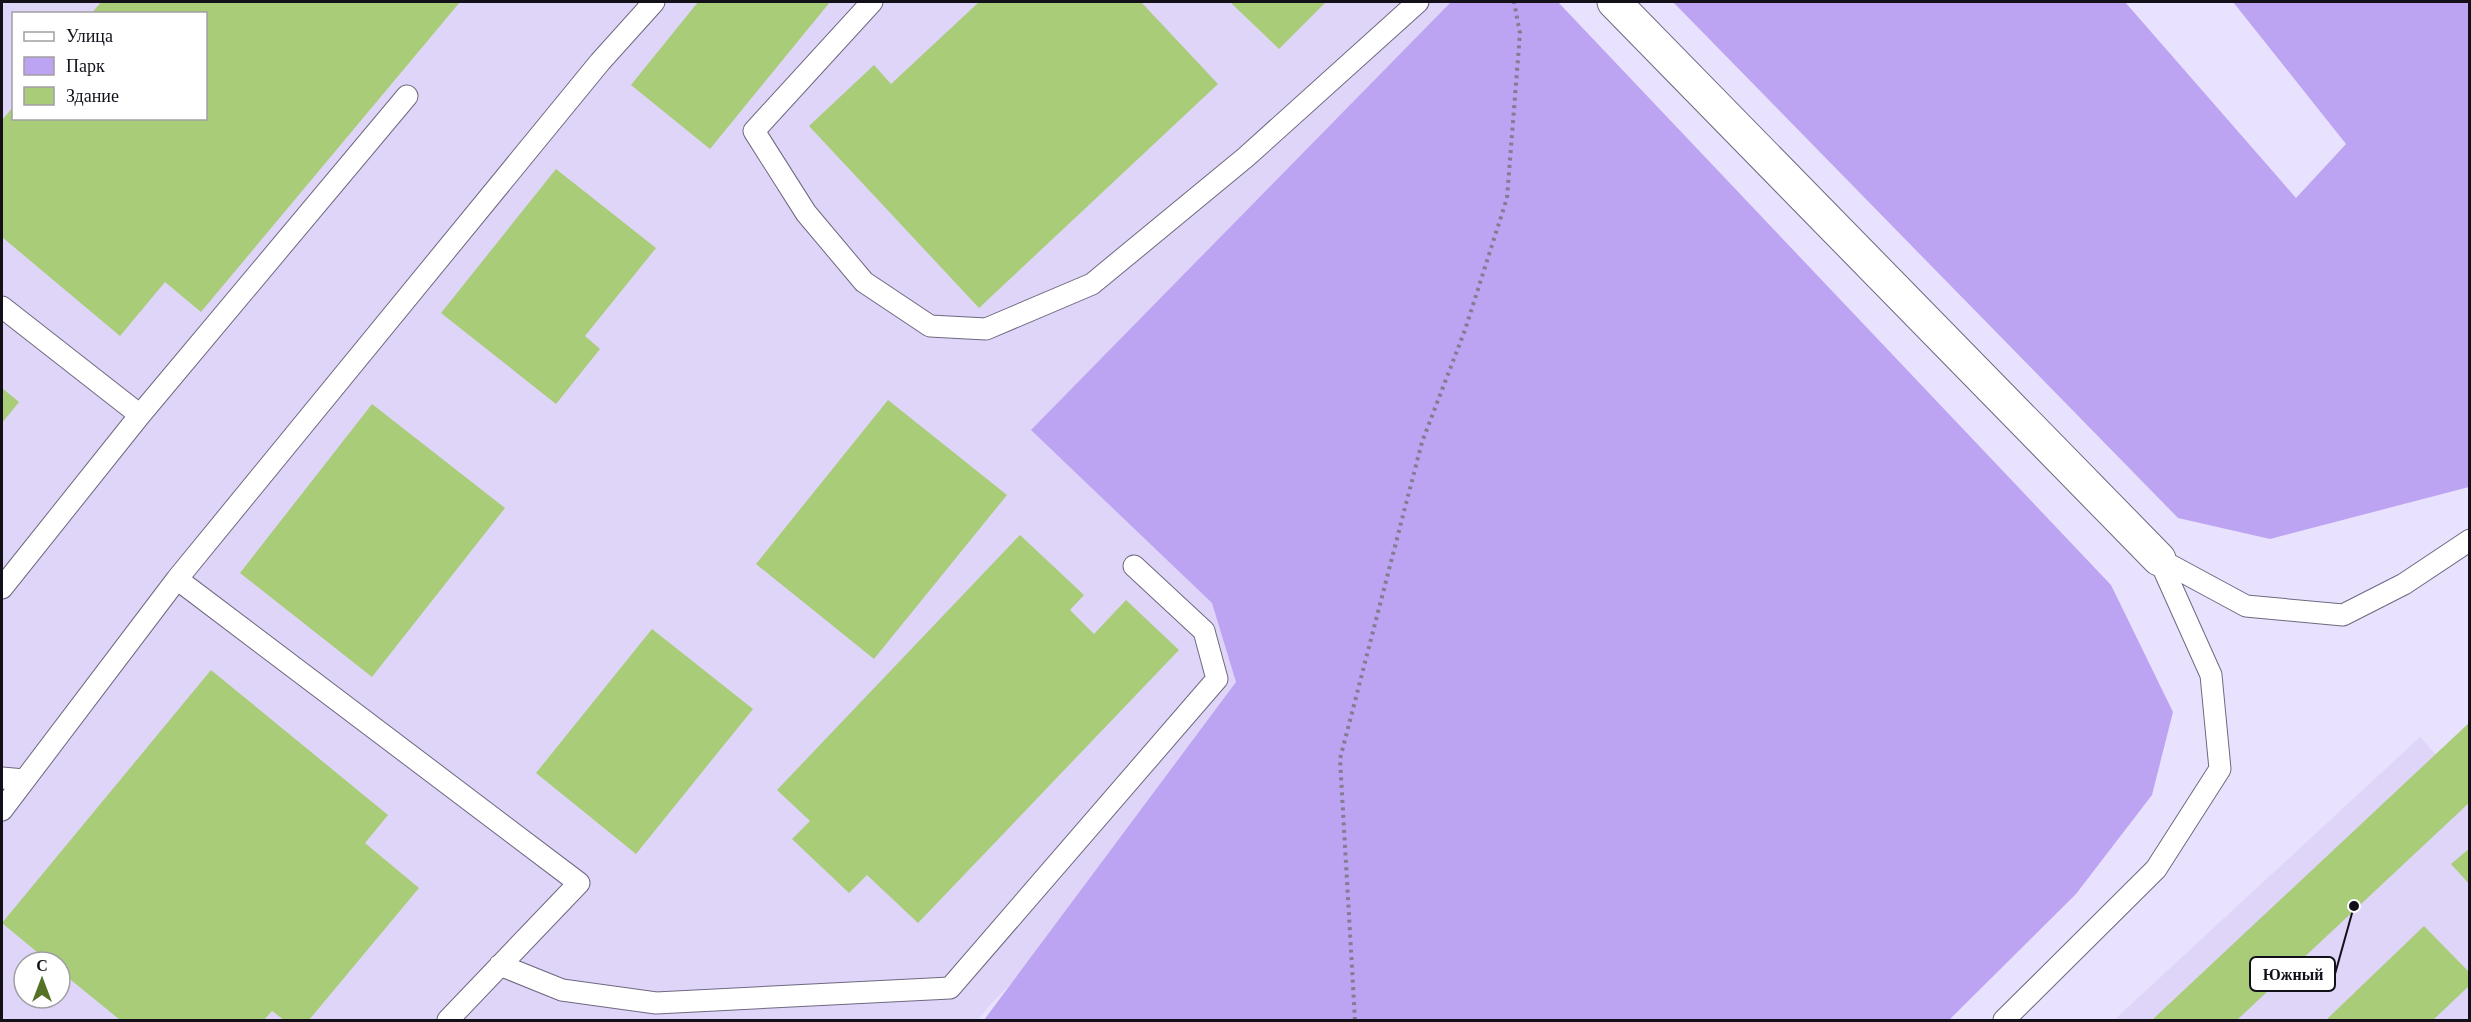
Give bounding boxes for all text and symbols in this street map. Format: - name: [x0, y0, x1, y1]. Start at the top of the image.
- legend: [12, 12, 207, 120]
- text: Улица: [66, 26, 113, 46]
- text: Парк: [66, 56, 105, 76]
- text: Здание: [66, 86, 119, 106]
- north arrow: [12, 950, 72, 1010]
- text: С: [36, 957, 48, 974]
- callout: Южный: [2250, 957, 2335, 991]
- text: Южный: [2263, 966, 2323, 983]

